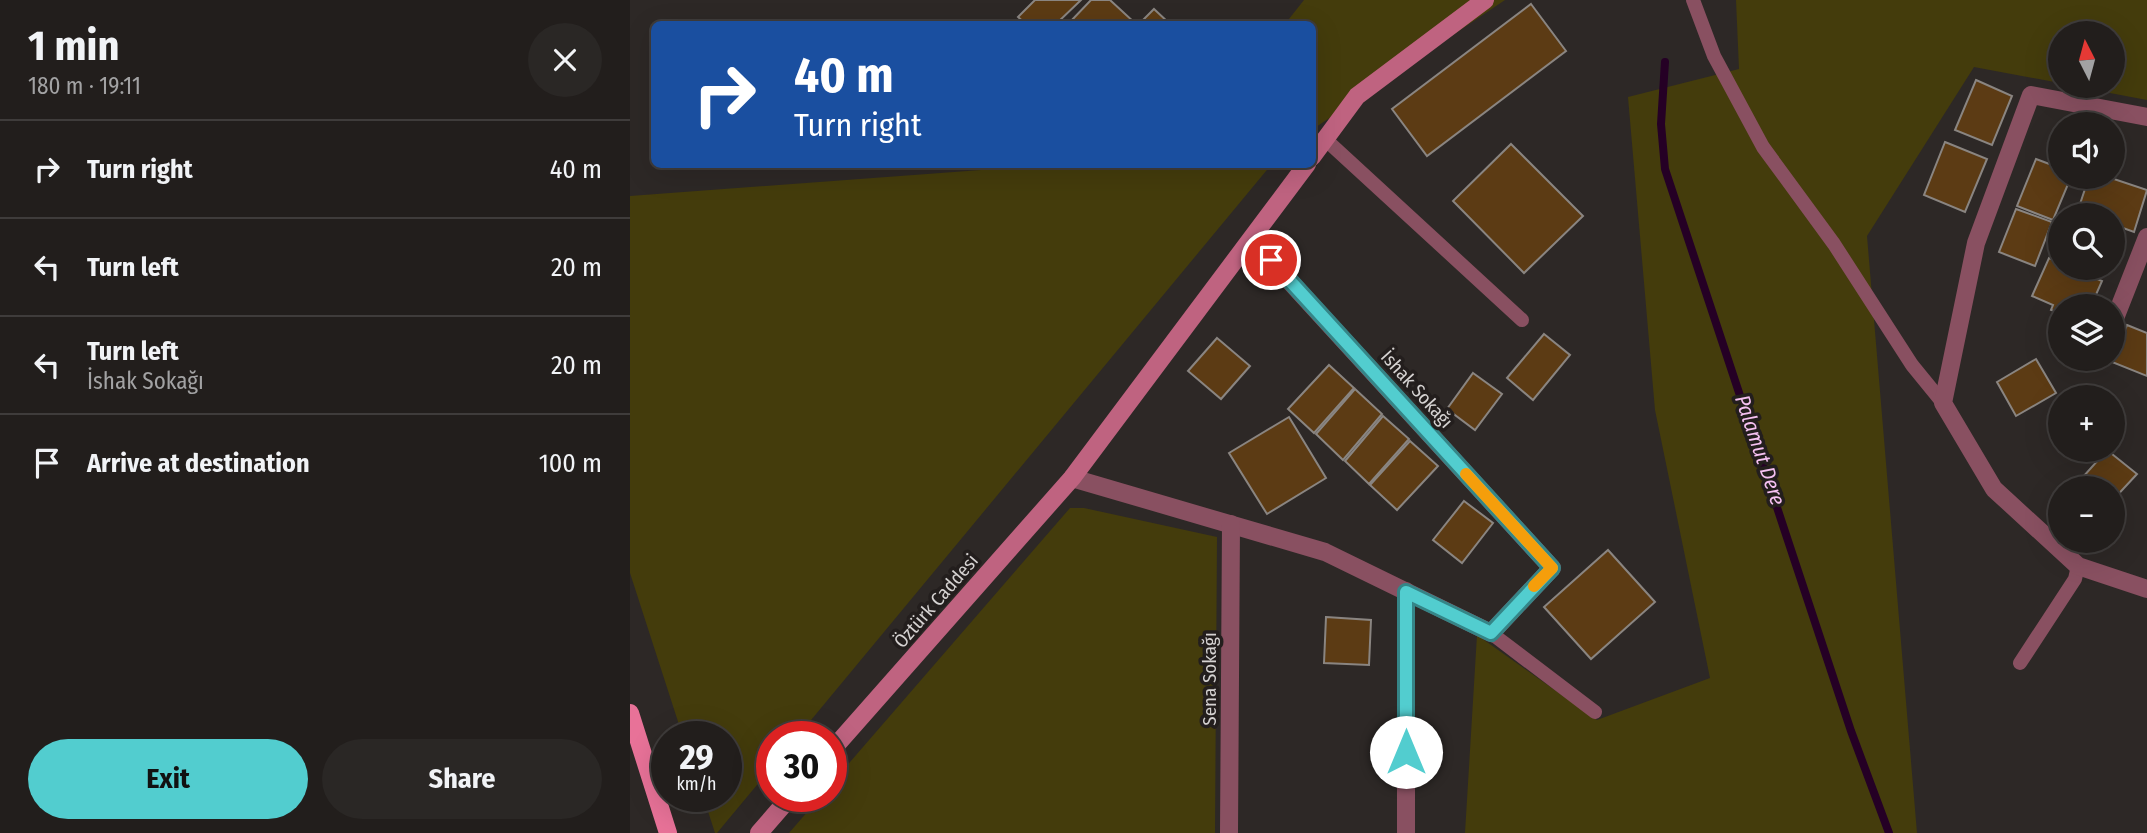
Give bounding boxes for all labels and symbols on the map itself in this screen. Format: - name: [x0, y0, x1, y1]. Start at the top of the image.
- north arrow: [2048, 21, 2124, 98]
- pin: [1241, 230, 1301, 290]
- street label: İshak Sokağı: [1376, 345, 1458, 433]
- water label: Palamut Dere: [1729, 391, 1791, 509]
- street label: Öztürk Caddesi: [889, 549, 983, 653]
- street label: Sena Sokağı: [1198, 632, 1221, 726]
- position arrow: [1369, 715, 1443, 789]
- speed limit sign: 30: [756, 721, 847, 812]

